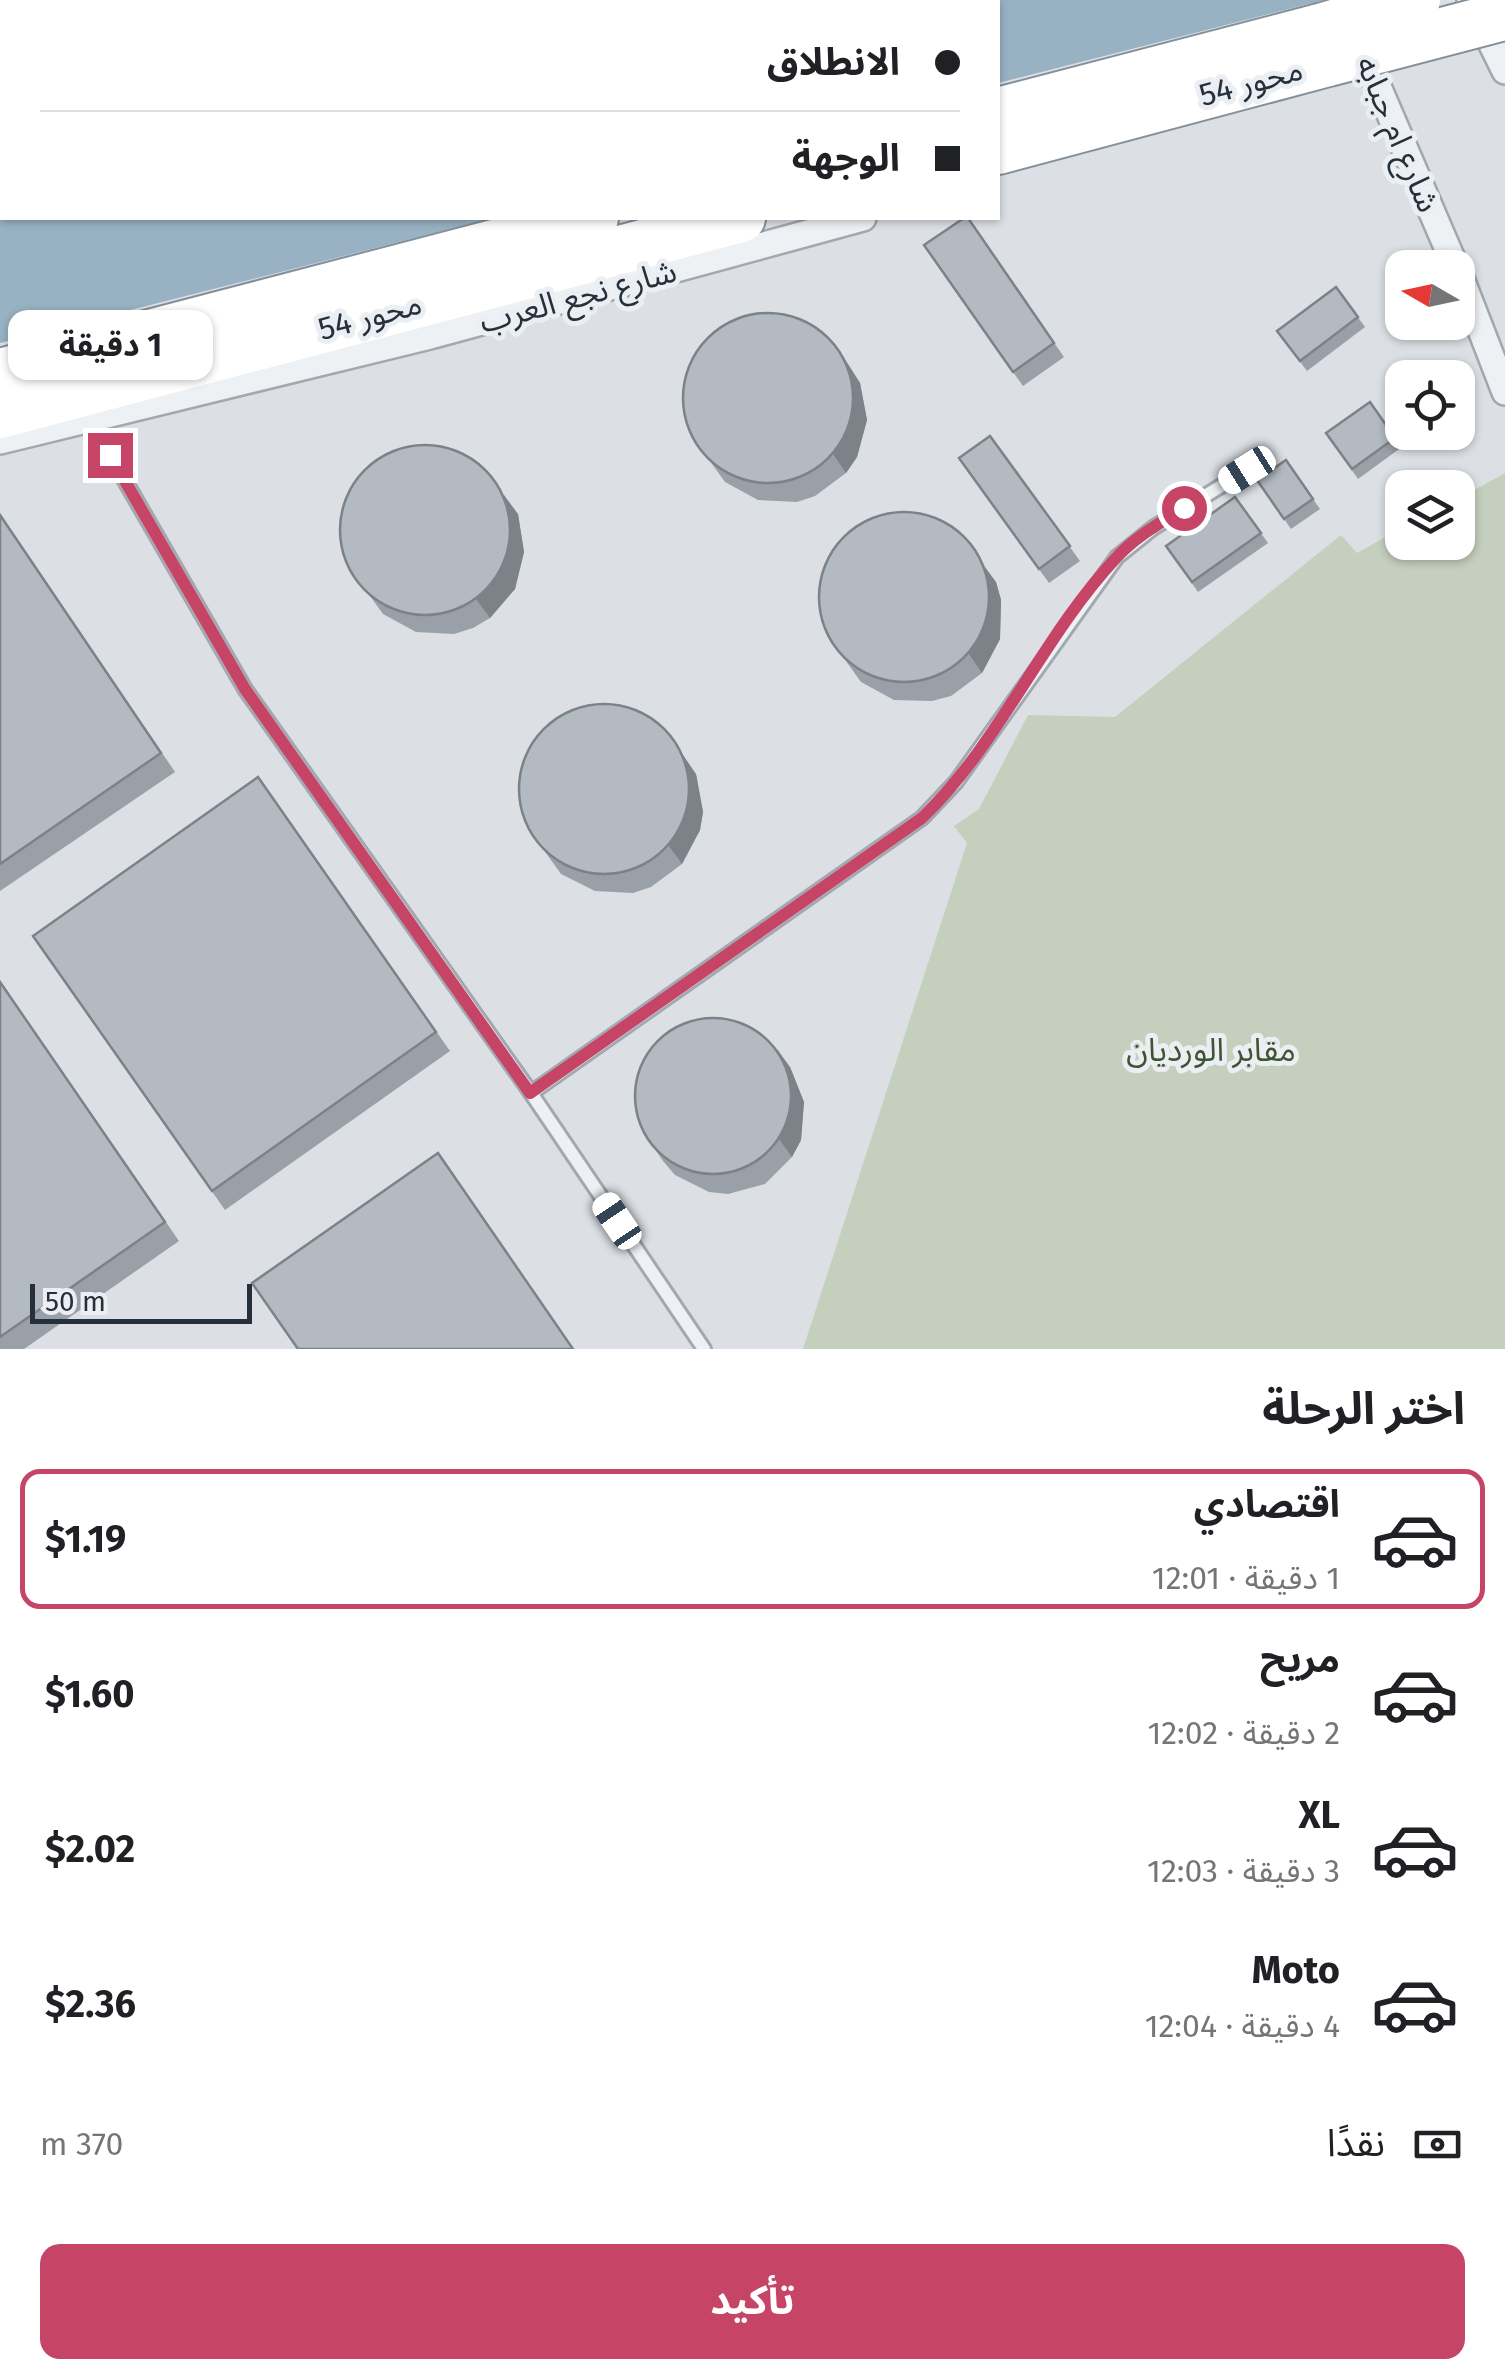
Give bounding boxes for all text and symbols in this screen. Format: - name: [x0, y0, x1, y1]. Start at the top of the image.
- text: الانطلاق: [767, 39, 900, 85]
- street label: محور 54: [1195, 50, 1307, 114]
- street label: شارع ام جبابه: [1344, 50, 1448, 220]
- text: الوجهة: [792, 135, 900, 181]
- north arrow: [1385, 250, 1475, 340]
- map controls: [1385, 250, 1475, 560]
- street label: شارع نجع العرب: [475, 251, 682, 345]
- street label: محور 54: [314, 284, 426, 348]
- callout: 1 دقيقة: [8, 310, 212, 380]
- text: 1 دقيقة: [59, 326, 162, 364]
- button: locate: [1385, 360, 1475, 450]
- route end: [88, 433, 133, 478]
- car: [1214, 441, 1280, 499]
- button: layers: [1385, 470, 1475, 560]
- route start: [1162, 486, 1207, 531]
- park label: مقابر الورديان: [1126, 1031, 1296, 1069]
- car: [588, 1188, 646, 1254]
- scale bar: [30, 1279, 252, 1324]
- text: 50 m: [45, 1285, 106, 1318]
- text: اختر الرحلة: [1262, 1382, 1465, 1436]
- text: اقتصادي: [1194, 1481, 1340, 1527]
- icon: car: [1370, 1494, 1460, 1584]
- text: $1.19: [45, 1516, 126, 1562]
- text: 1 دقيقة · 12:01: [1152, 1559, 1340, 1597]
- text: مريح: [1260, 1636, 1340, 1682]
- icon: car: [1370, 1649, 1460, 1739]
- text: $1.60: [45, 1671, 135, 1717]
- text: 2 دقيقة · 12:02: [1147, 1714, 1340, 1752]
- text: XL: [1298, 1792, 1340, 1838]
- icon: car: [1370, 1804, 1460, 1894]
- text: $2.02: [45, 1826, 135, 1872]
- text: 3 دقيقة · 12:03: [1147, 1852, 1340, 1890]
- text: Moto: [1252, 1947, 1340, 1993]
- icon: car: [1370, 1959, 1460, 2049]
- text: $2.36: [45, 1981, 136, 2027]
- text: 4 دقيقة · 12:04: [1145, 2007, 1340, 2045]
- icon: cash: [1410, 2117, 1465, 2172]
- text: نقدًا: [1327, 2120, 1385, 2166]
- text: 370 m: [40, 2125, 123, 2163]
- button: تأكيد: [40, 2244, 1465, 2359]

